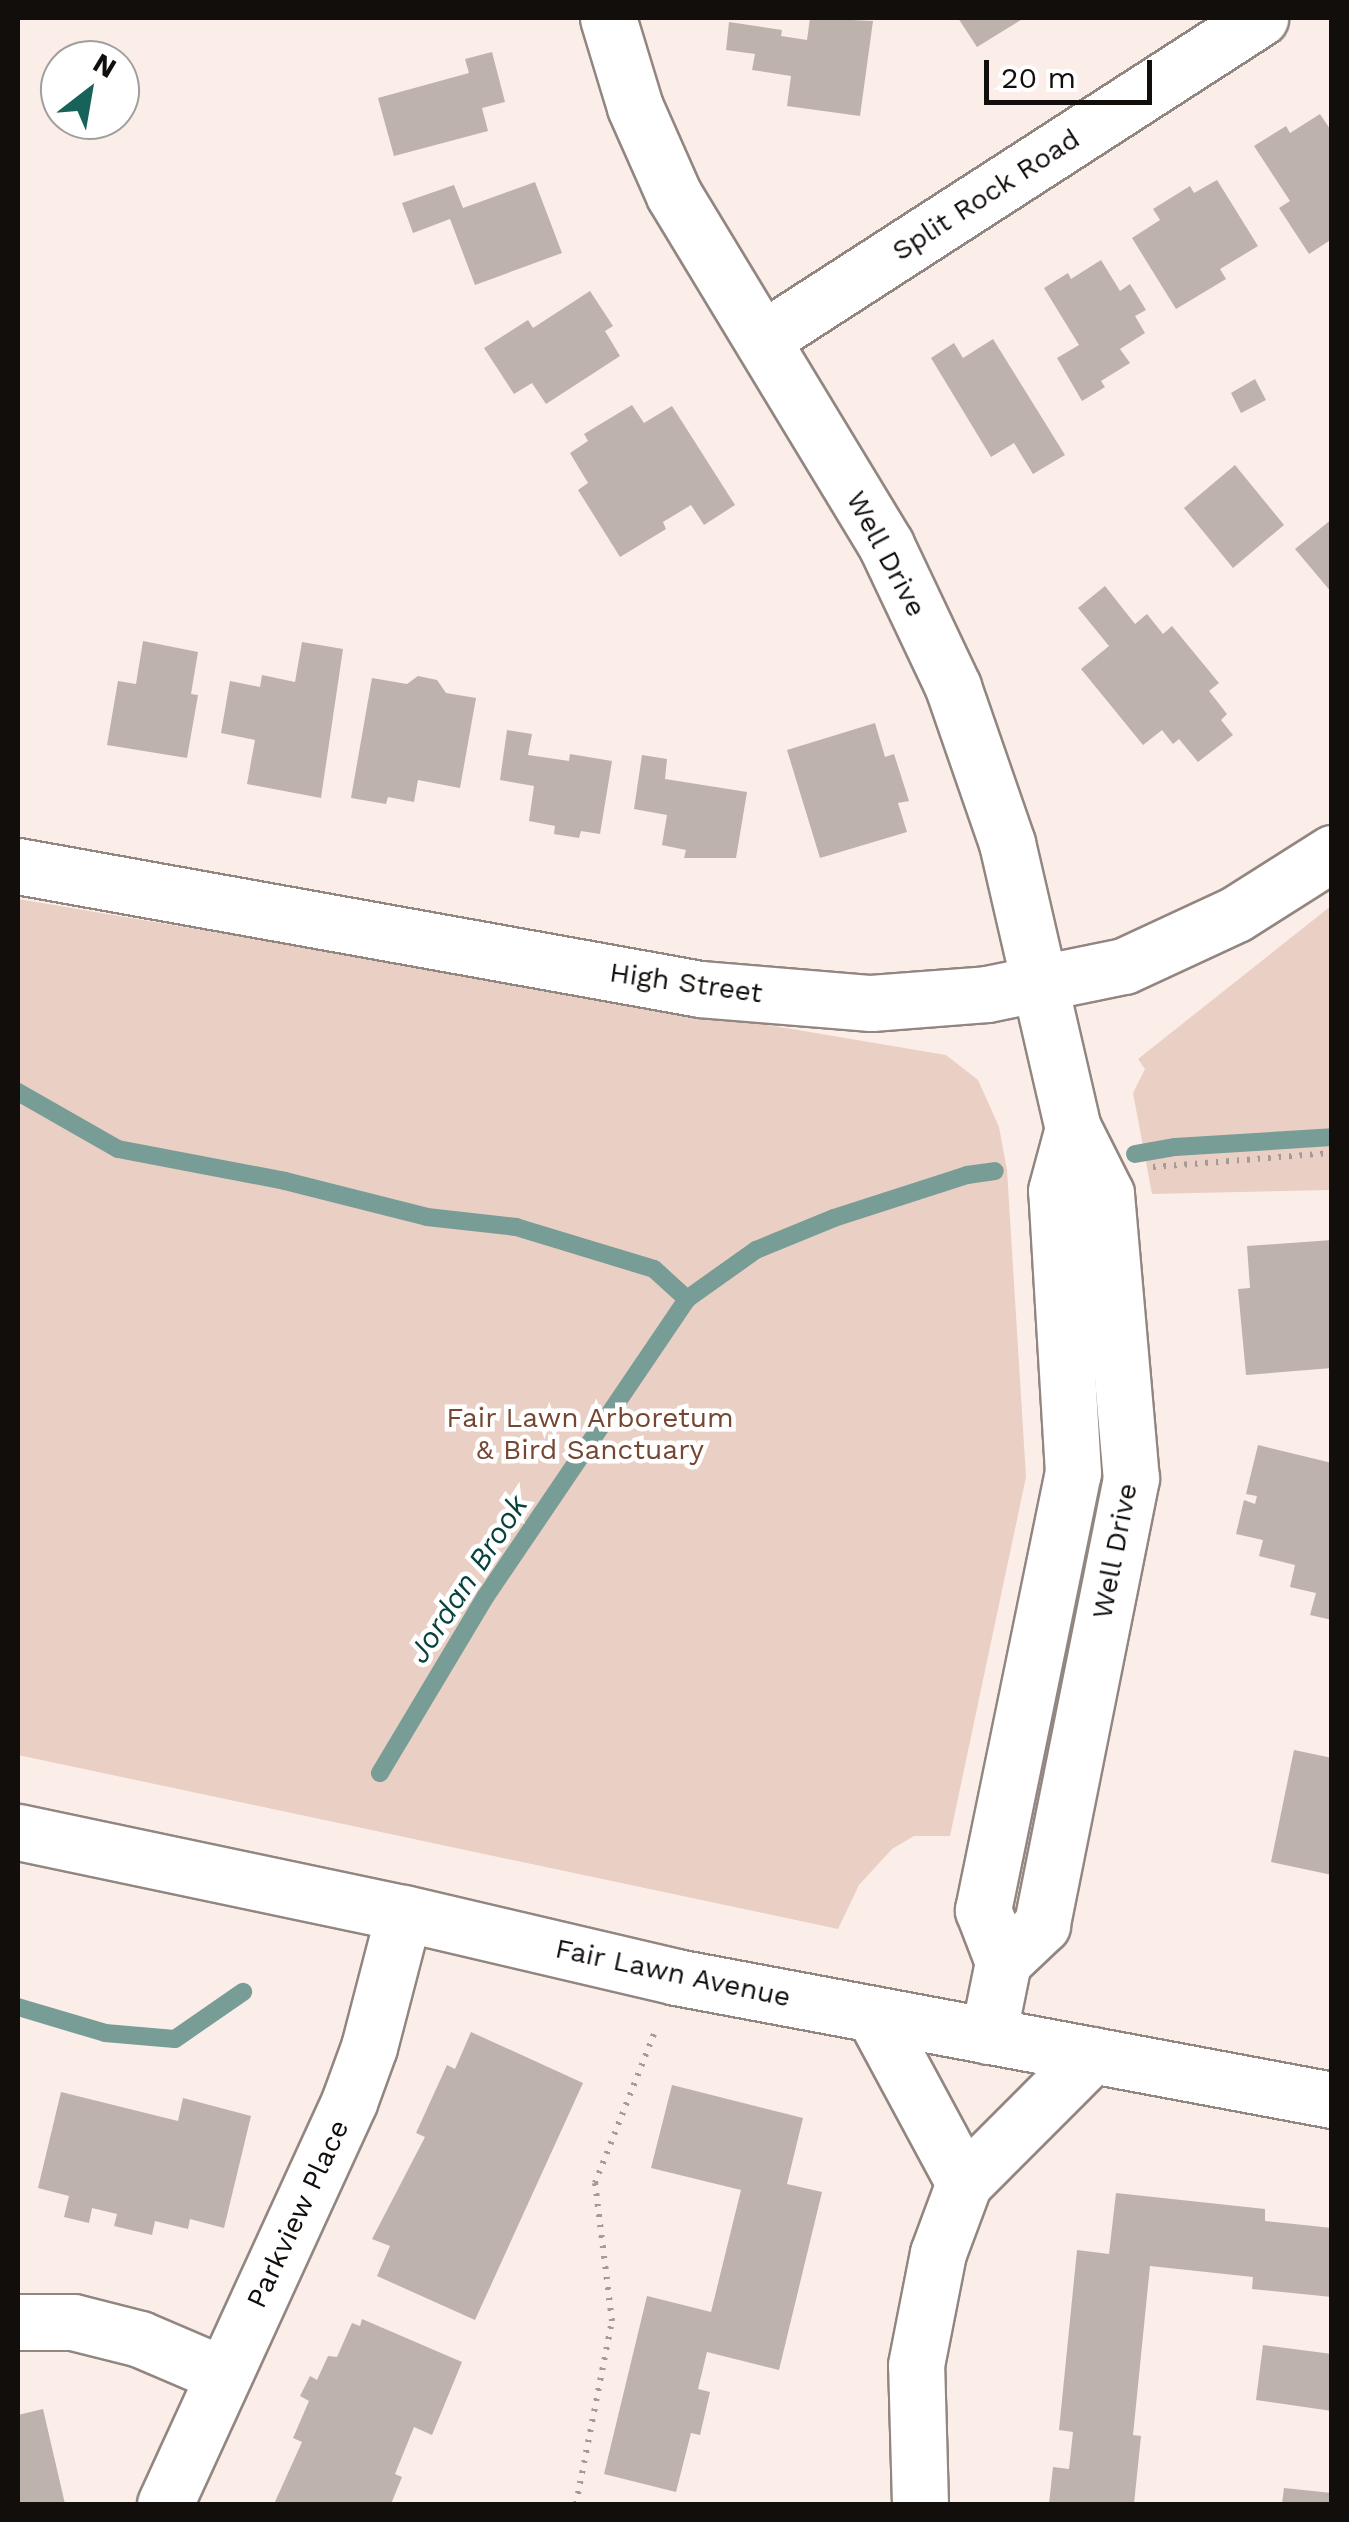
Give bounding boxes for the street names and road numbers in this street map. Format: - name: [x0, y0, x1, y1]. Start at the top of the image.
- street label: Split Rock Road: [886, 122, 1086, 268]
- street label: Well Drive: [839, 485, 933, 623]
- street label: High Street: [607, 956, 765, 1010]
- street label: Well Drive: [1085, 1480, 1145, 1622]
- street label: Fair Lawn Avenue: [551, 1931, 795, 2015]
- street label: Parkview Place: [240, 2114, 356, 2314]

